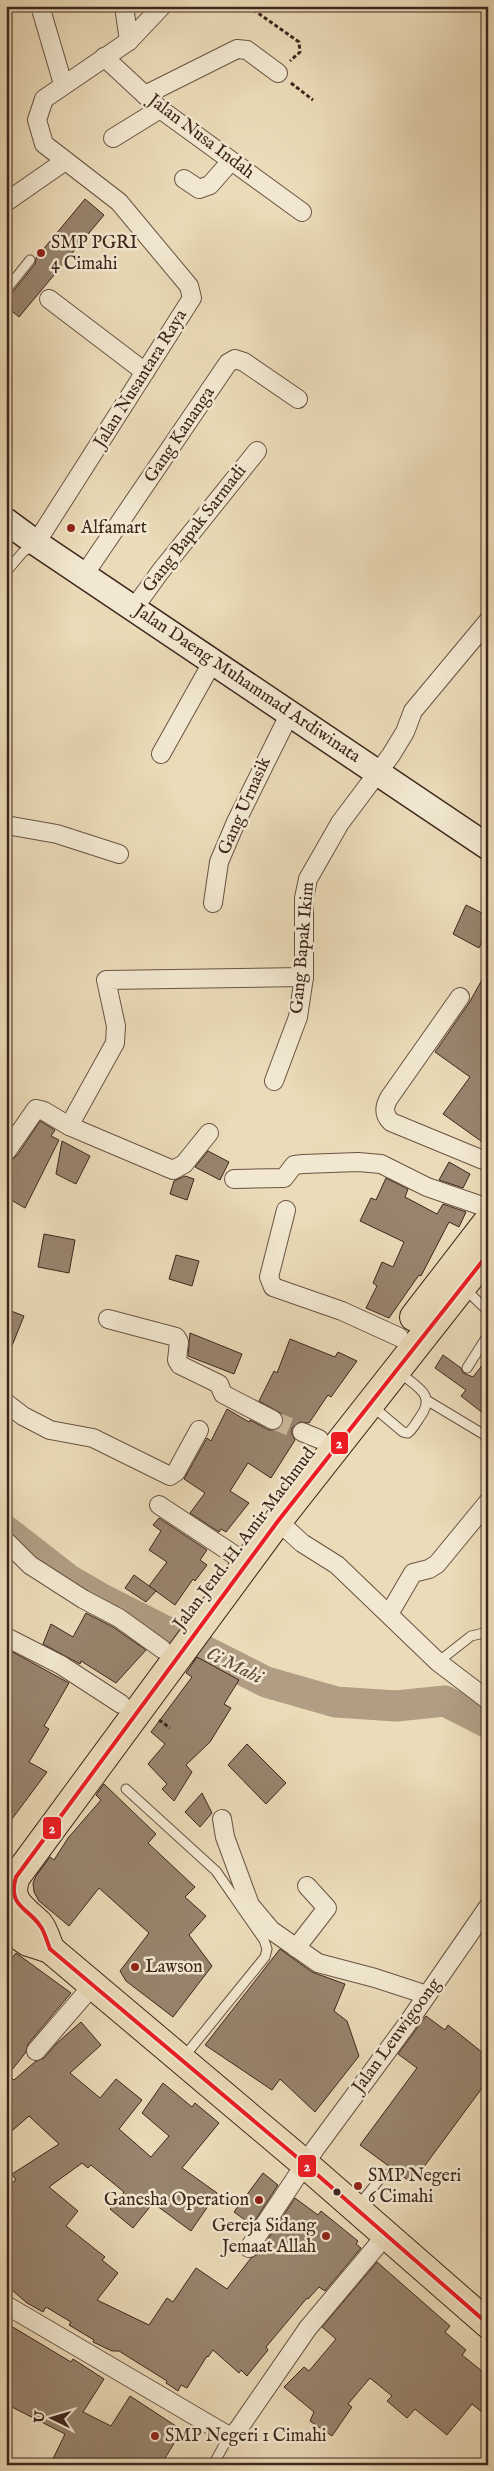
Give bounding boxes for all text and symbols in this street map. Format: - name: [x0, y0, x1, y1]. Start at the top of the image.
- street label: Jalan Nusa Indah: [142, 88, 259, 185]
- place label: SMP PGRI 4 Cimahi: [51, 232, 138, 276]
- marker: SMP PGRI 4 Cimahi: [35, 247, 47, 259]
- street label: Jalan Nusantara Raya: [88, 305, 193, 454]
- street label: Gang Kananga: [140, 383, 221, 487]
- street label: Gang Bapak Sarmadi: [138, 460, 252, 597]
- place label: Alfamart: [80, 517, 147, 540]
- marker: Alfamart: [65, 522, 77, 534]
- street label: Jalan Daeng Muhammad Ardiwinata: [128, 598, 365, 769]
- street label: Gang Urnasik: [213, 753, 277, 859]
- street label: Gang Bapak Ikim: [286, 881, 320, 1015]
- line badge: 2: [330, 1431, 349, 1455]
- text: 2: [336, 1435, 343, 1453]
- street label: Jalan Jend. H. Amir Machmud: [168, 1443, 321, 1636]
- water label: Ci Mahi: [202, 1642, 268, 1691]
- line badge: 2: [42, 1816, 62, 1840]
- text: 2: [49, 1820, 56, 1838]
- place label: Lawson: [145, 1956, 203, 1979]
- marker: Lawson: [129, 1961, 141, 1973]
- street label: Jalan Leuwigoong: [346, 1974, 447, 2100]
- line badge: 2: [297, 2154, 317, 2178]
- text: 2: [304, 2158, 311, 2176]
- place label: SMP Negeri 6 Cimahi: [368, 2165, 461, 2209]
- marker: SMP Negeri 6 Cimahi: [352, 2180, 364, 2192]
- unlabelled marker: [332, 2187, 342, 2197]
- place label: Ganesha Operation: [104, 2189, 249, 2212]
- marker: Ganesha Operation: [253, 2194, 265, 2206]
- place label: Gereja Sidang Jemaat Allah: [212, 2215, 316, 2259]
- marker: Gereja Sidang Jemaat Allah: [320, 2230, 332, 2242]
- north arrow: [28, 2394, 78, 2444]
- text: U: [30, 2409, 50, 2425]
- place label: SMP Negeri 1 Cimahi: [165, 2425, 327, 2448]
- marker: SMP Negeri 1 Cimahi: [149, 2430, 161, 2442]

